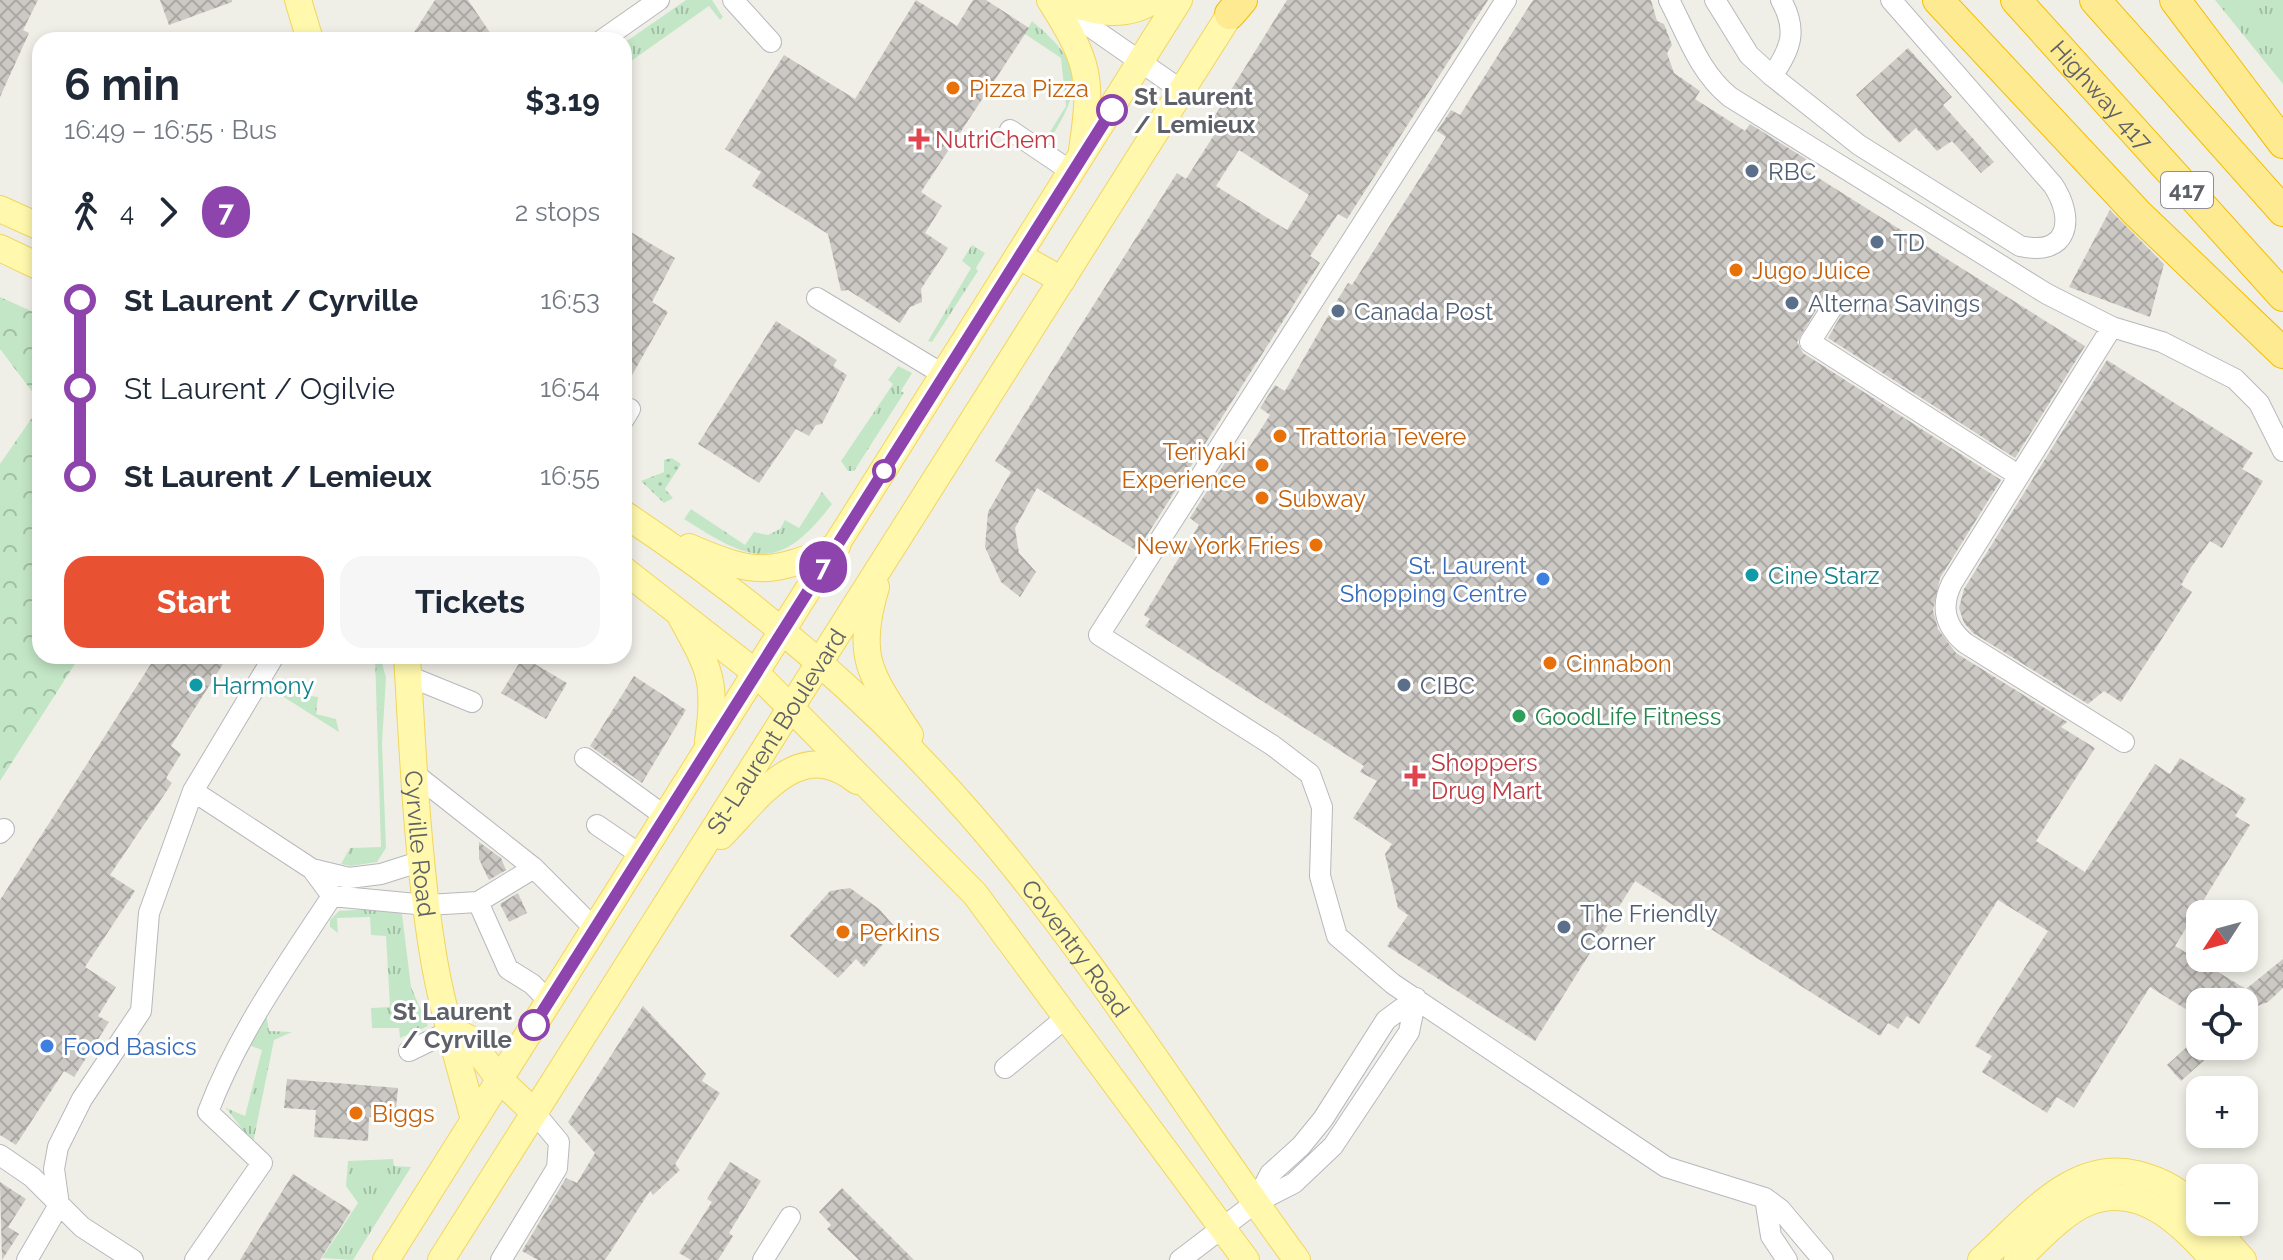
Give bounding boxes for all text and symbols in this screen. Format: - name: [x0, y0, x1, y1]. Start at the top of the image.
- street label: Highway 417: [2045, 34, 2159, 156]
- text: 6 min: [64, 59, 180, 110]
- place label: Pizza Pizza: [969, 74, 1089, 103]
- marker: Pizza Pizza: [944, 79, 962, 97]
- place label: St Laurent / Lemieux: [1134, 82, 1255, 139]
- text: $3.19: [525, 83, 600, 118]
- marker: St Laurent / Lemieux: [1097, 95, 1127, 125]
- text: 16:49 – 16:55 · Bus: [64, 115, 277, 145]
- place label: NutriChem: [935, 125, 1056, 154]
- marker: NutriChem: [910, 130, 928, 148]
- place label: RBC: [1768, 157, 1816, 186]
- marker: RBC: [1743, 162, 1761, 180]
- road number: 417: [2161, 172, 2213, 208]
- icon: walk: [64, 190, 108, 234]
- icon: forward: [146, 190, 190, 234]
- text: 7: [218, 195, 234, 228]
- text: 4: [120, 197, 134, 227]
- text: 2 stops: [515, 197, 600, 227]
- place label: TD: [1893, 228, 1925, 257]
- marker: TD: [1868, 233, 1886, 251]
- place label: Jugo Juice: [1752, 256, 1870, 285]
- marker: Jugo Juice: [1727, 261, 1745, 279]
- text: St Laurent / Cyrville: [124, 283, 418, 318]
- text: 16:53: [540, 285, 600, 315]
- place label: Alterna Savings: [1808, 289, 1980, 318]
- marker: Alterna Savings: [1783, 294, 1801, 312]
- place label: Canada Post: [1354, 297, 1493, 326]
- marker: Canada Post: [1329, 302, 1347, 320]
- text: St Laurent / Ogilvie: [124, 371, 395, 406]
- text: 16:54: [540, 373, 600, 403]
- place label: Trattoria Tevere: [1296, 422, 1466, 451]
- marker: Trattoria Tevere: [1271, 427, 1289, 445]
- place label: Teriyaki Experience: [1122, 437, 1246, 494]
- marker: Teriyaki Experience: [1253, 456, 1271, 474]
- text: St Laurent / Lemieux: [124, 459, 432, 494]
- unlabelled marker: [873, 460, 895, 482]
- text: 16:55: [540, 461, 600, 491]
- place label: Subway: [1278, 484, 1366, 513]
- marker: Subway: [1253, 489, 1271, 507]
- place label: New York Fries: [1136, 531, 1300, 560]
- marker: New York Fries: [1307, 536, 1325, 554]
- line badge: 7: [797, 541, 849, 593]
- text: 7: [815, 550, 831, 583]
- place label: St. Laurent Shopping Centre: [1340, 551, 1527, 608]
- button: Start: [64, 556, 324, 648]
- button: Tickets: [340, 556, 600, 648]
- place label: Cine Starz: [1768, 561, 1880, 590]
- marker: Cine Starz: [1743, 566, 1761, 584]
- marker: St. Laurent Shopping Centre: [1534, 570, 1552, 588]
- street label: St-Laurent Boulevard: [700, 623, 852, 839]
- place label: Cinnabon: [1566, 649, 1672, 678]
- marker: Cinnabon: [1541, 654, 1559, 672]
- place label: Harmony: [212, 671, 314, 700]
- place label: CIBC: [1420, 671, 1475, 700]
- marker: Harmony: [187, 676, 205, 694]
- marker: CIBC: [1395, 676, 1413, 694]
- place label: GoodLife Fitness: [1535, 702, 1721, 731]
- marker: GoodLife Fitness: [1510, 707, 1528, 725]
- place label: Shoppers Drug Mart: [1431, 748, 1542, 805]
- marker: Shoppers Drug Mart: [1406, 767, 1424, 785]
- street label: Cyrville Road: [399, 769, 442, 918]
- street label: Coventry Road: [1015, 874, 1136, 1022]
- place label: The Friendly Corner: [1580, 899, 1718, 956]
- north arrow: [2186, 900, 2258, 972]
- map controls: [2186, 900, 2258, 1236]
- place label: Perkins: [859, 918, 940, 947]
- marker: The Friendly Corner: [1555, 918, 1573, 936]
- marker: Perkins: [834, 923, 852, 941]
- button: locate: [2186, 988, 2258, 1060]
- place label: St Laurent / Cyrville: [393, 997, 512, 1054]
- marker: St Laurent / Cyrville: [519, 1010, 549, 1040]
- place label: Food Basics: [63, 1032, 197, 1061]
- marker: Food Basics: [38, 1037, 56, 1055]
- button: +: [2186, 1076, 2258, 1148]
- place label: Biggs: [372, 1099, 434, 1128]
- marker: Biggs: [347, 1104, 365, 1122]
- button: −: [2186, 1164, 2258, 1236]

